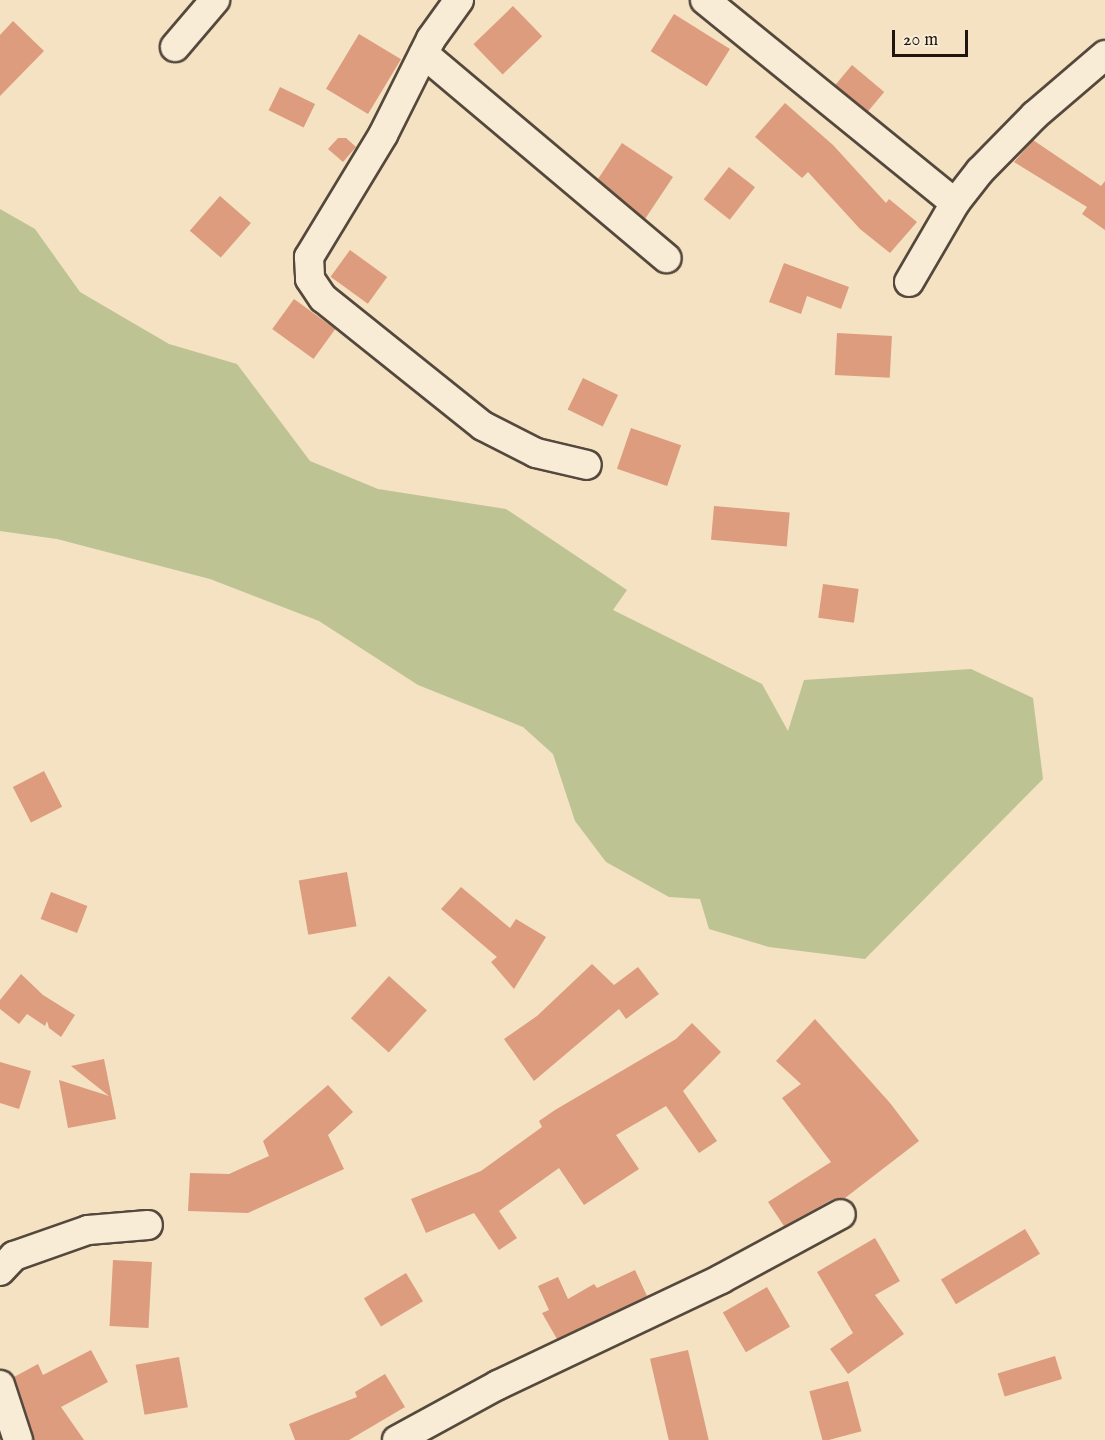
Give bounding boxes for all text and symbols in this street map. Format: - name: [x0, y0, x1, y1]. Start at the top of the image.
- scale bar: [895, 18, 972, 56]
- text: 20 m: [903, 29, 938, 52]

